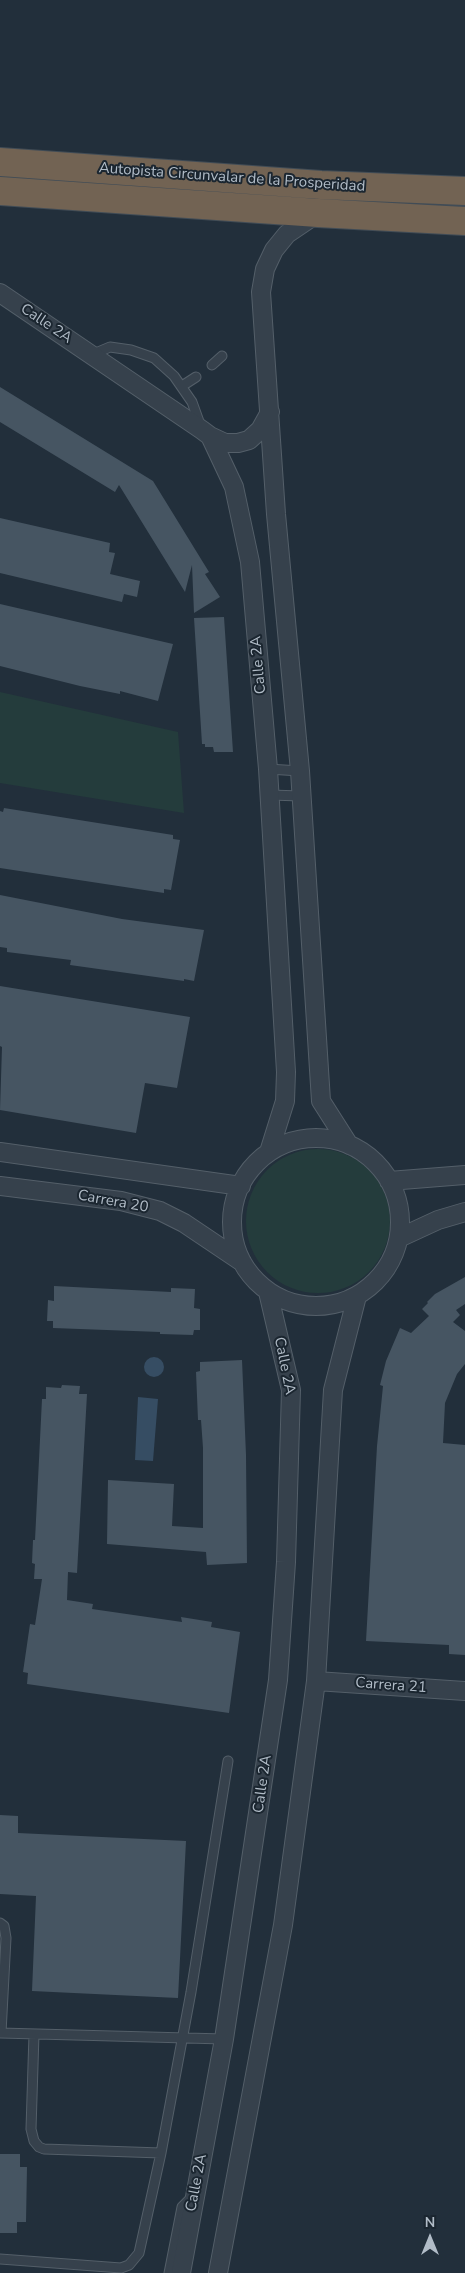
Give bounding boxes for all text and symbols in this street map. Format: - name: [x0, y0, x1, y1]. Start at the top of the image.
- street label: Autopista Circunvalar de la Prosperidad: [98, 160, 366, 196]
- street label: Calle 2A: [17, 300, 75, 348]
- street label: Calle 2A: [247, 635, 271, 695]
- street label: Carrera 20: [76, 1187, 150, 1217]
- street label: Calle 2A: [270, 1336, 298, 1396]
- street label: Carrera 21: [355, 1675, 427, 1697]
- street label: Calle 2A: [250, 1754, 276, 1814]
- street label: Calle 2A: [183, 2153, 211, 2213]
- north arrow: [405, 2213, 455, 2263]
- text: N: [425, 2213, 435, 2232]

